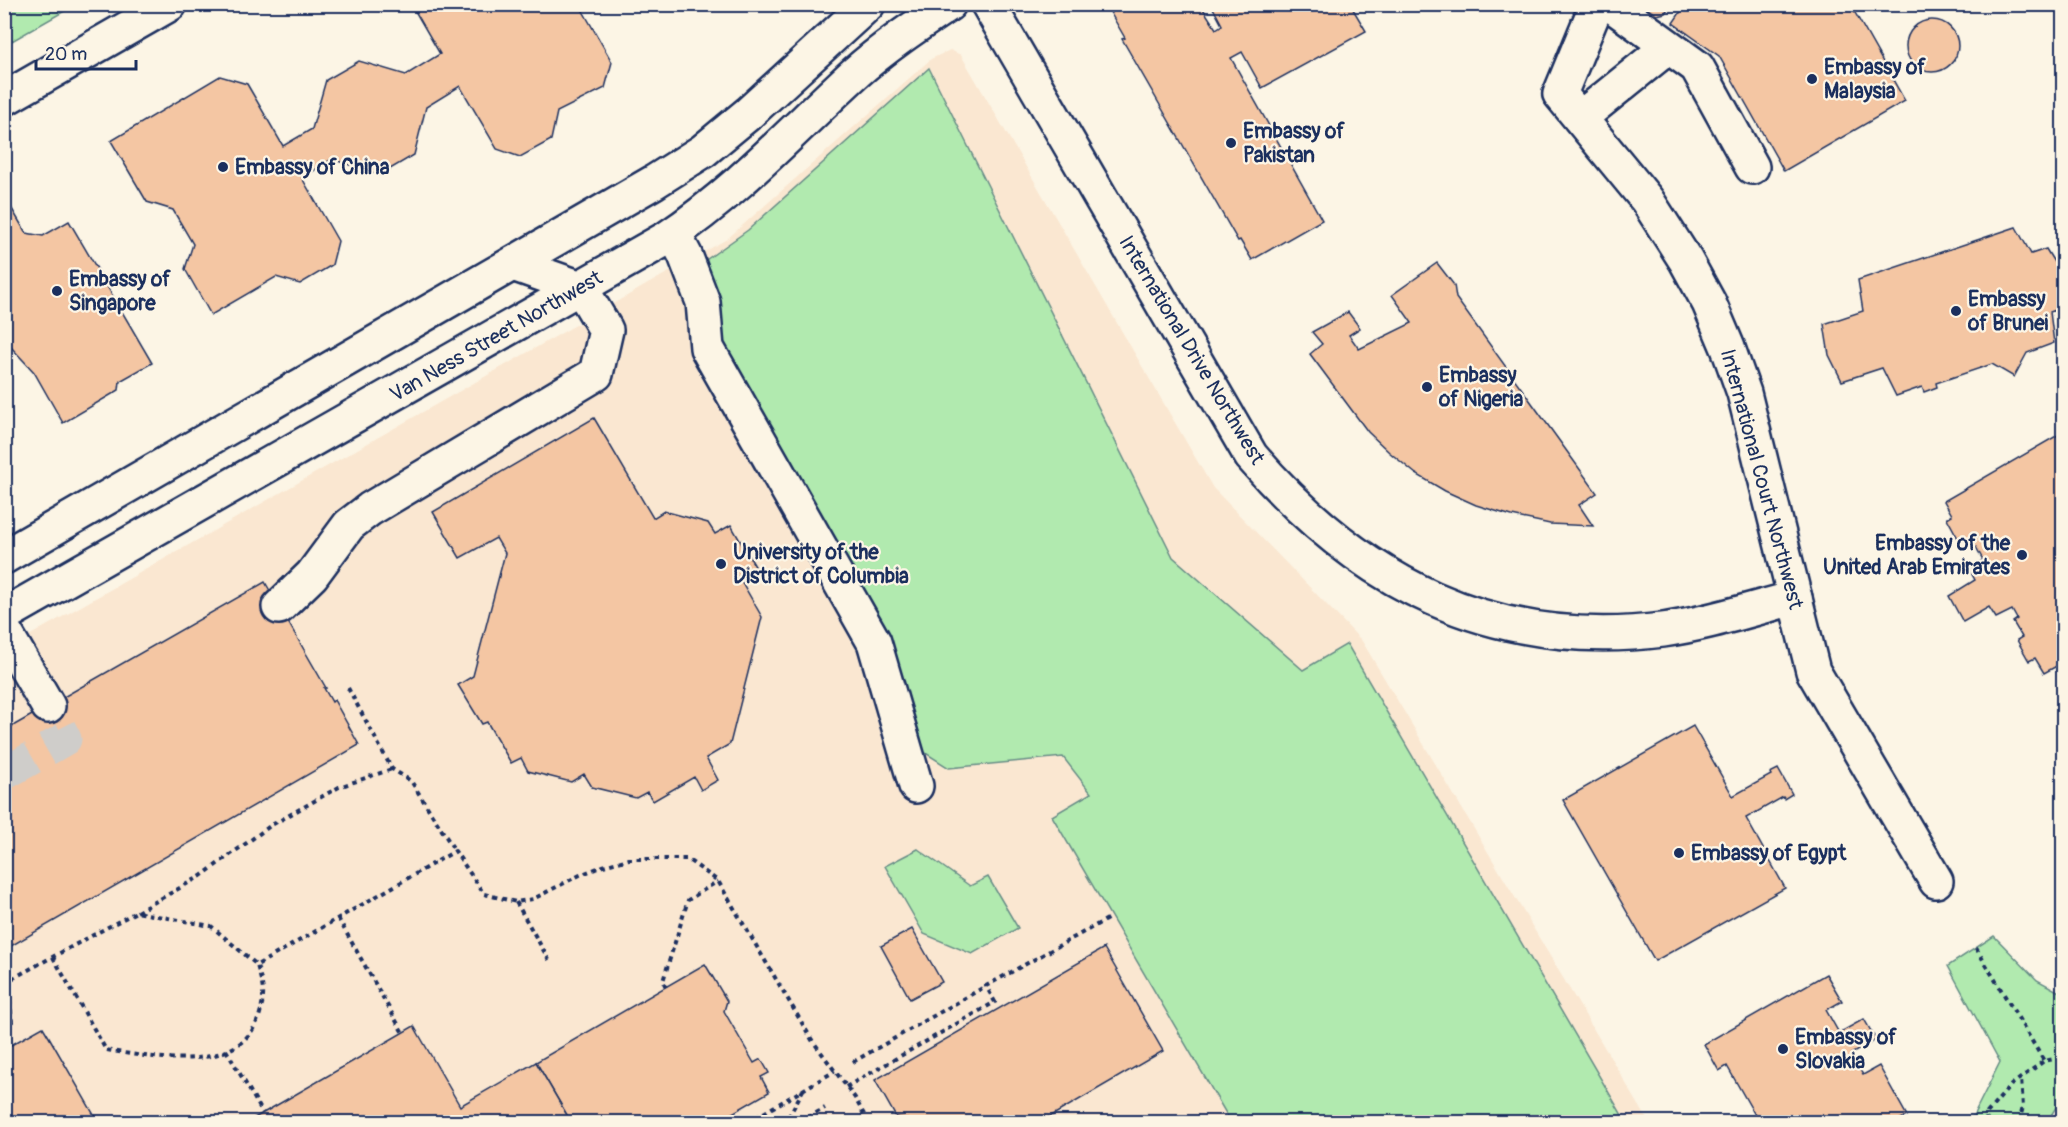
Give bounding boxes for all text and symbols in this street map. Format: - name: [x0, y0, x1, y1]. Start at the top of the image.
- scale bar: [36, 33, 136, 71]
- text: 20 m: [45, 43, 87, 66]
- place label: Embassy of Malaysia: [1824, 54, 1926, 105]
- marker: Embassy of Malaysia: [1805, 72, 1819, 86]
- place label: Embassy of Pakistan: [1243, 118, 1345, 169]
- marker: Embassy of Pakistan: [1224, 136, 1238, 150]
- place label: Embassy of China: [235, 154, 390, 181]
- marker: Embassy of China: [216, 160, 230, 174]
- street label: International Drive Northwest: [1112, 231, 1271, 470]
- street label: Van Ness Street Northwest: [385, 264, 608, 408]
- place label: Embassy of Singapore: [69, 266, 171, 317]
- marker: Embassy of Singapore: [50, 284, 64, 298]
- place label: Embassy of Brunei: [1967, 286, 2049, 337]
- marker: Embassy of Brunei: [1949, 304, 1963, 318]
- street label: International Court Northwest: [1714, 346, 1809, 613]
- place label: Embassy of Nigeria: [1438, 362, 1523, 413]
- marker: Embassy of Nigeria: [1420, 380, 1434, 394]
- place label: Embassy of the United Arab Emirates: [1823, 530, 2011, 581]
- place label: University of the District of Columbia: [733, 539, 909, 590]
- marker: Embassy of the United Arab Emirates: [2015, 548, 2029, 562]
- marker: University of the District of Columbia: [714, 557, 728, 571]
- place label: Embassy of Egypt: [1691, 840, 1847, 867]
- marker: Embassy of Egypt: [1672, 846, 1686, 860]
- place label: Embassy of Slovakia: [1795, 1024, 1897, 1075]
- marker: Embassy of Slovakia: [1776, 1042, 1790, 1056]

